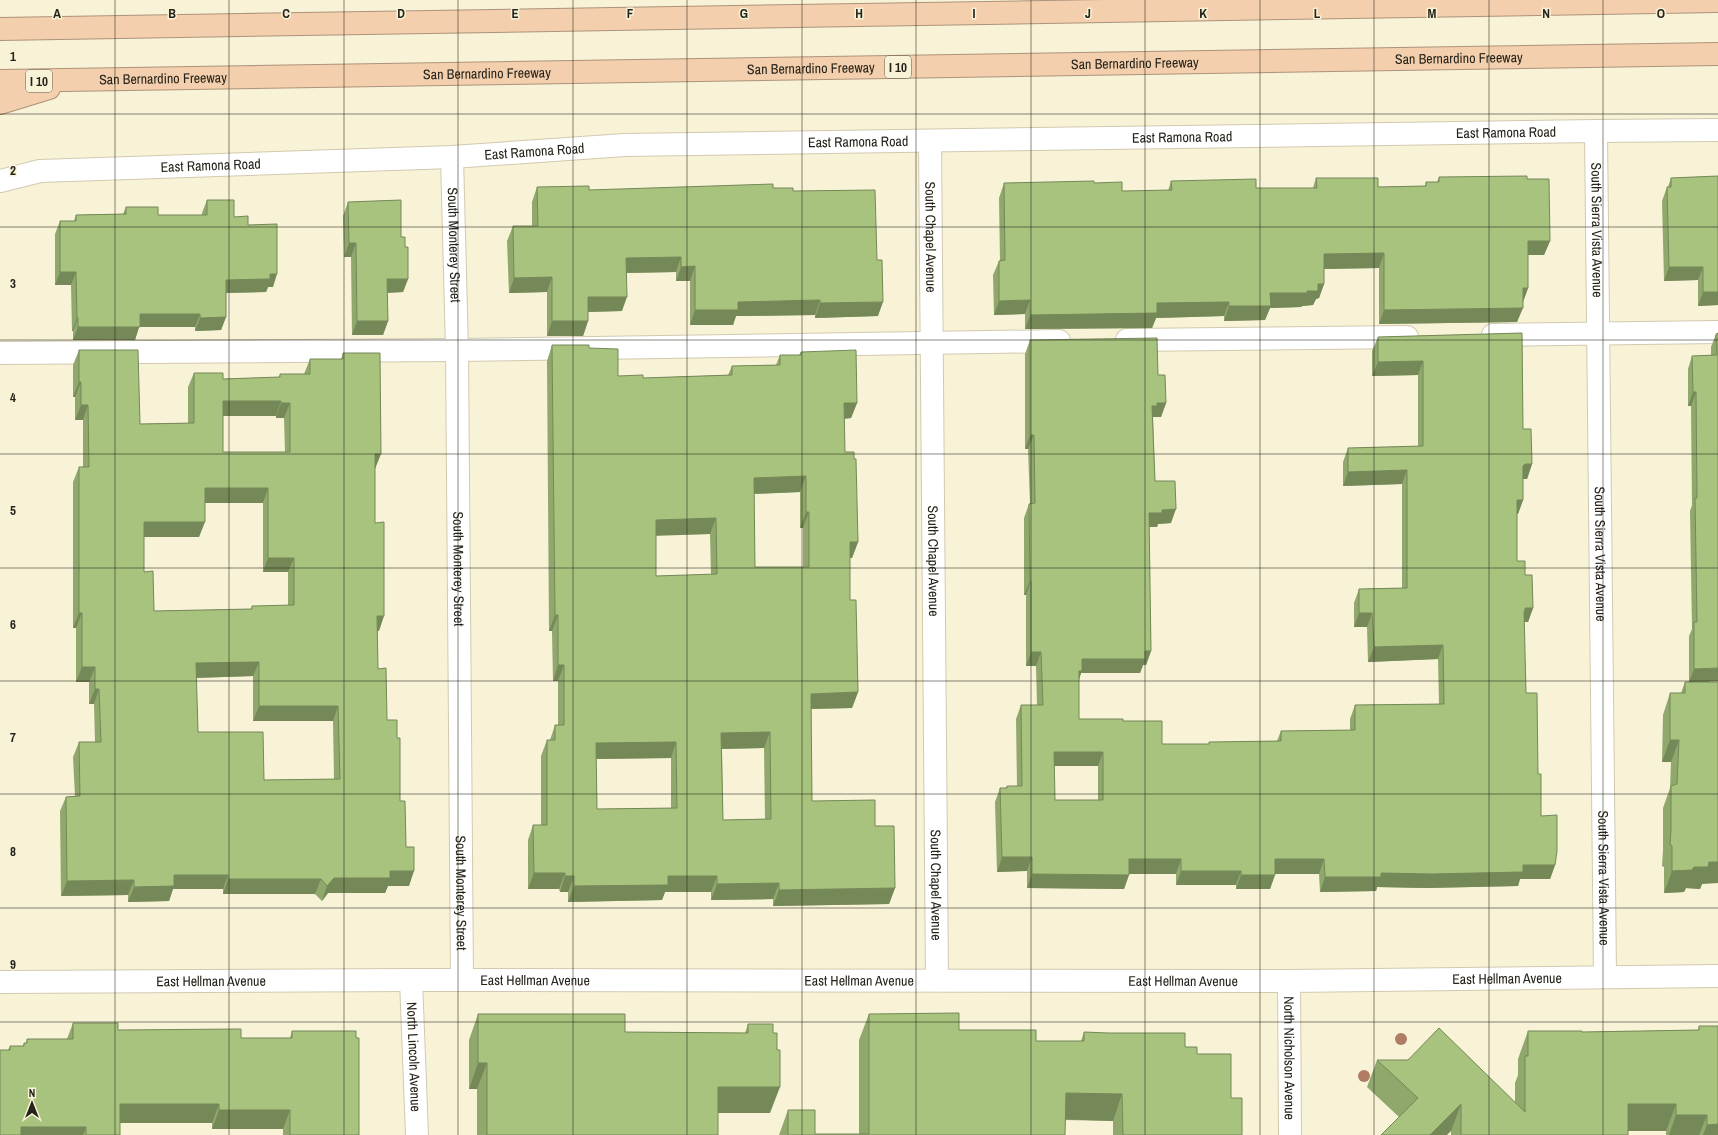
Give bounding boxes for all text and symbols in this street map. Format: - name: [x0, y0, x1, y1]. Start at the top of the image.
- text: A: [53, 5, 61, 22]
- text: B: [168, 5, 176, 22]
- text: C: [282, 5, 290, 22]
- text: D: [397, 5, 405, 22]
- text: E: [511, 5, 519, 22]
- text: F: [627, 5, 634, 22]
- text: G: [740, 5, 748, 22]
- text: H: [855, 5, 863, 22]
- text: I: [973, 5, 976, 22]
- text: J: [1085, 5, 1091, 22]
- text: K: [1199, 5, 1207, 22]
- text: L: [1314, 5, 1321, 22]
- text: M: [1428, 5, 1437, 22]
- text: N: [1542, 5, 1550, 22]
- text: O: [1657, 5, 1665, 22]
- text: 1: [10, 48, 16, 65]
- street label: San Bernardino Freeway: [1395, 48, 1523, 68]
- street label: San Bernardino Freeway: [1071, 53, 1199, 73]
- road number: I 10: [885, 56, 911, 78]
- street label: San Bernardino Freeway: [747, 58, 875, 78]
- street label: San Bernardino Freeway: [423, 63, 551, 83]
- street label: San Bernardino Freeway: [99, 68, 227, 88]
- road number: I 10: [26, 70, 52, 92]
- street label: East Ramona Road: [1456, 123, 1556, 142]
- street label: East Ramona Road: [1132, 127, 1232, 147]
- street label: East Ramona Road: [808, 132, 908, 151]
- street label: East Ramona Road: [484, 139, 585, 164]
- street label: East Ramona Road: [160, 155, 261, 176]
- text: 2: [10, 162, 16, 179]
- street label: South Sierra Vista Avenue: [1587, 162, 1607, 298]
- street label: South Chapel Avenue: [921, 181, 940, 293]
- street label: South Monterey Street: [444, 187, 465, 303]
- text: 3: [10, 275, 16, 292]
- text: 4: [10, 389, 16, 406]
- street label: South Sierra Vista Avenue: [1591, 486, 1610, 622]
- text: 5: [10, 502, 16, 519]
- street label: South Chapel Avenue: [924, 505, 943, 617]
- street label: South Monterey Street: [449, 511, 468, 627]
- text: 6: [10, 616, 16, 633]
- text: 7: [10, 729, 16, 746]
- street label: South Sierra Vista Avenue: [1594, 810, 1614, 946]
- street label: South Chapel Avenue: [927, 829, 946, 941]
- street label: South Monterey Street: [452, 835, 471, 951]
- text: 8: [10, 843, 16, 860]
- text: 9: [10, 956, 16, 973]
- street label: East Hellman Avenue: [1452, 969, 1562, 988]
- street label: East Hellman Avenue: [480, 971, 590, 989]
- street label: East Hellman Avenue: [804, 971, 914, 990]
- street label: East Hellman Avenue: [156, 972, 266, 990]
- street label: East Hellman Avenue: [1128, 972, 1238, 990]
- street label: North Nicholson Avenue: [1280, 996, 1299, 1120]
- street label: North Lincoln Avenue: [403, 1002, 425, 1112]
- north arrow: [12, 1083, 52, 1123]
- text: N: [29, 1086, 35, 1100]

